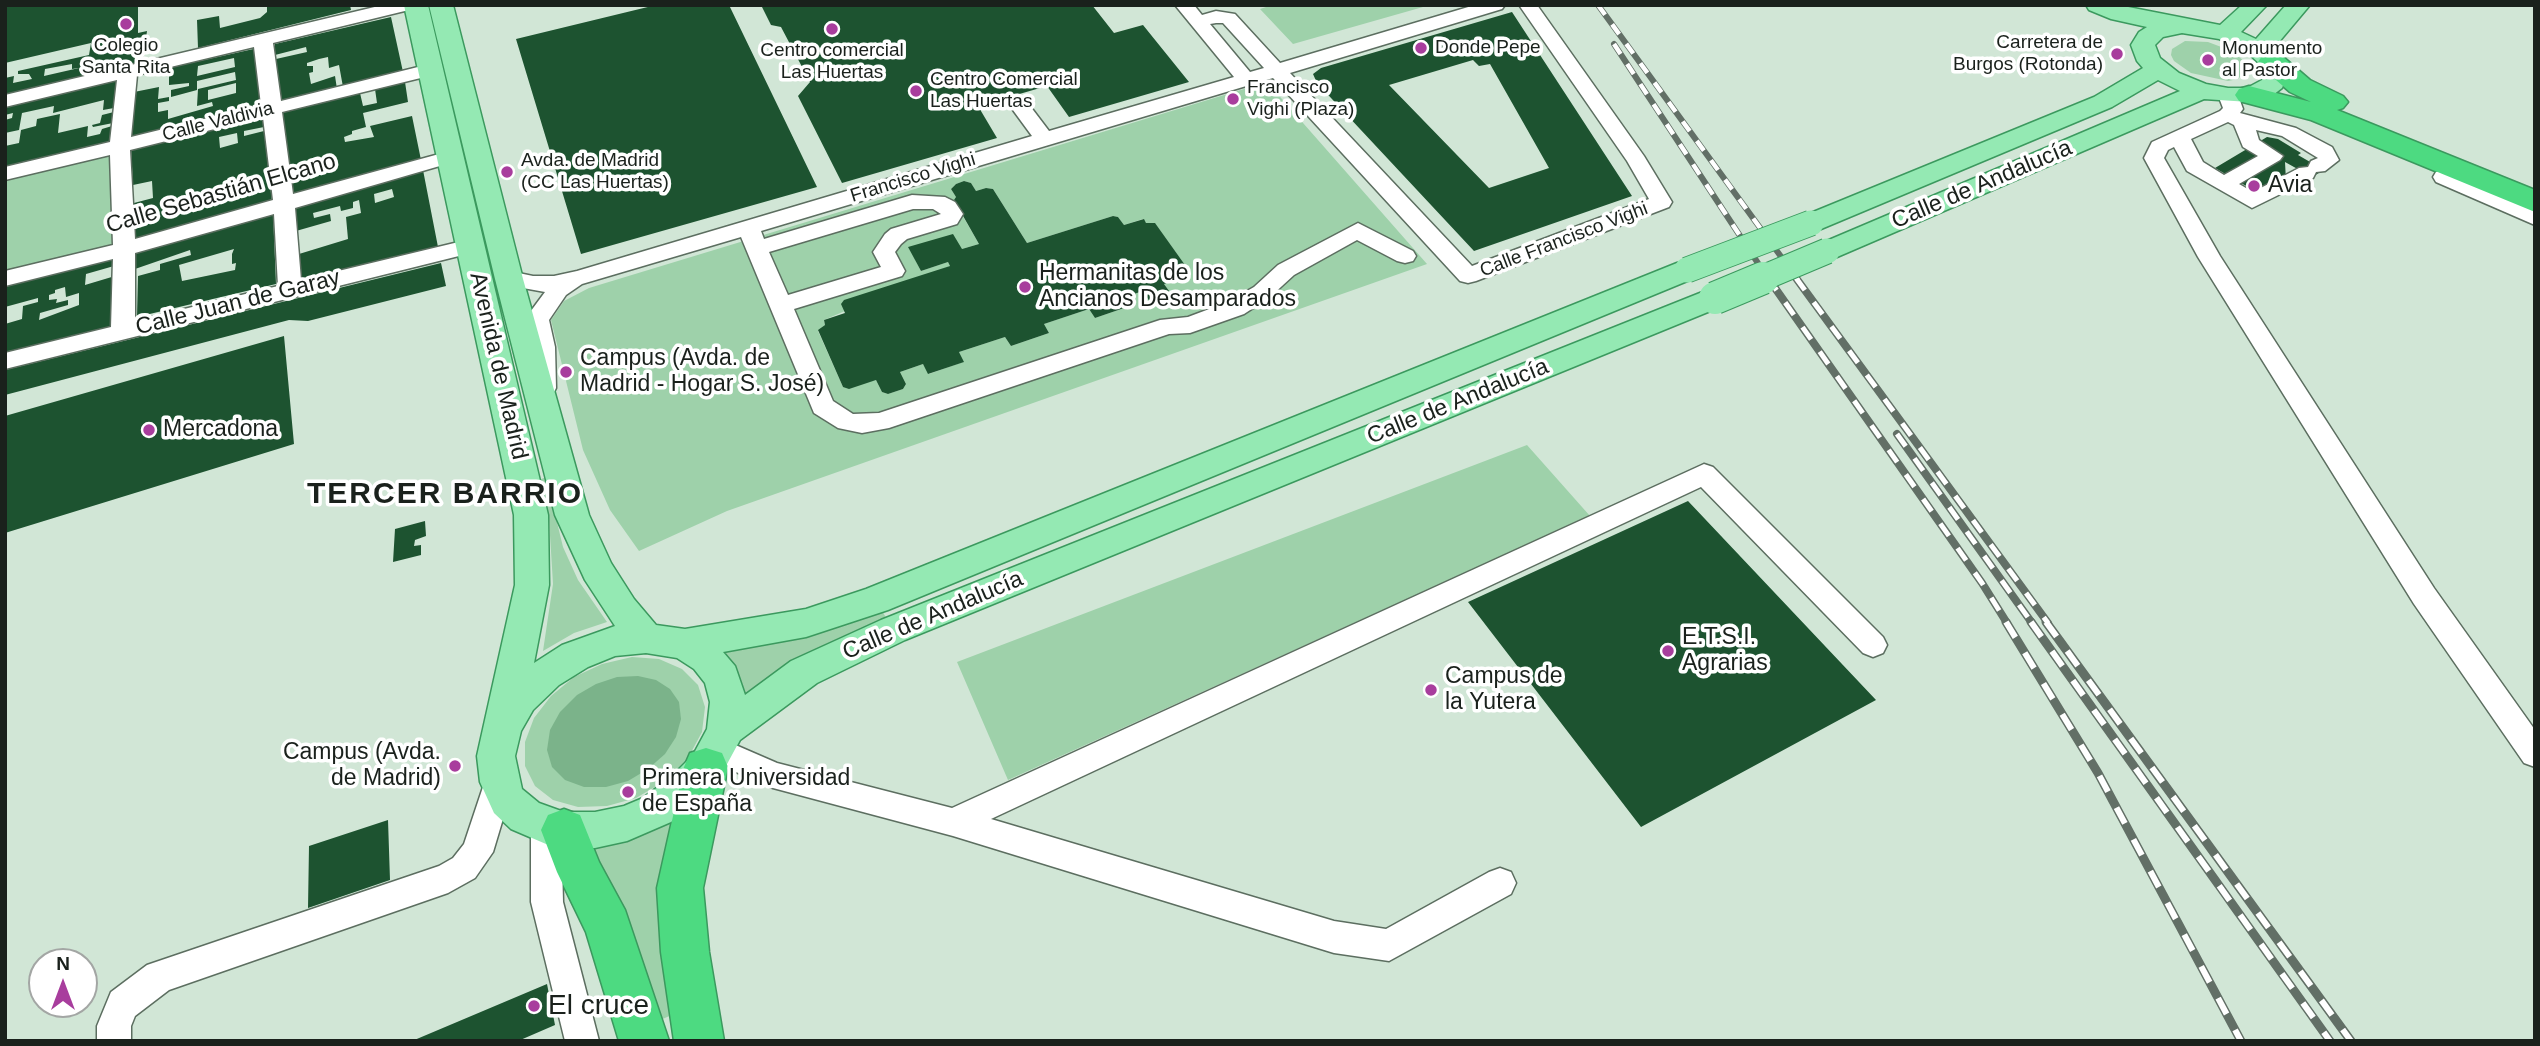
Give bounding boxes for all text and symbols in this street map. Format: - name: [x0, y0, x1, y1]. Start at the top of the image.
- marker: Colegio Santa Rita: [118, 16, 134, 32]
- marker: Centro comercial Las Huertas: [824, 21, 840, 37]
- place label: Carretera de Burgos (Rotonda): [1953, 32, 2103, 76]
- place label: Colegio Santa Rita: [82, 35, 170, 79]
- place label: Donde Pepe: [1435, 37, 1541, 59]
- place label: Monumento al Pastor: [2222, 38, 2322, 82]
- place label: Centro comercial Las Huertas: [760, 40, 904, 84]
- marker: Donde Pepe: [1413, 40, 1429, 56]
- marker: Carretera de Burgos (Rotonda): [2109, 46, 2125, 62]
- marker: Monumento al Pastor: [2200, 52, 2216, 68]
- place label: Centro Comercial Las Huertas: [930, 69, 1078, 113]
- place label: Francisco Vighi (Plaza): [1247, 77, 1354, 121]
- marker: Centro Comercial Las Huertas: [908, 83, 924, 99]
- marker: Francisco Vighi (Plaza): [1225, 91, 1241, 107]
- street label: Calle Valdivia: [160, 97, 276, 147]
- street label: Calle de Andalucía: [1888, 135, 2076, 235]
- street label: Calle Sebastián Elcano: [103, 148, 339, 240]
- street label: Francisco Vighi: [848, 148, 978, 208]
- place label: Avda. de Madrid (CC Las Huertas): [521, 150, 669, 194]
- marker: Avda. de Madrid (CC Las Huertas): [499, 164, 515, 180]
- place label: Avia: [2268, 172, 2312, 200]
- marker: Avia: [2246, 178, 2262, 194]
- street label: Calle Francisco Vighi: [1477, 197, 1651, 283]
- place label: Hermanitas de los Ancianos Desamparados: [1039, 260, 1296, 314]
- street label: Calle Juan de Garay: [133, 264, 343, 342]
- street label: Avenida de Madrid: [463, 270, 533, 462]
- marker: Hermanitas de los Ancianos Desamparados: [1017, 279, 1033, 295]
- place label: Campus (Avda. de Madrid - Hogar S. José): [580, 345, 824, 399]
- street label: Calle de Andalucía: [1363, 353, 1553, 451]
- marker: Campus (Avda. de Madrid - Hogar S. José): [558, 364, 574, 380]
- place label: Mercadona: [163, 416, 278, 444]
- marker: Mercadona: [141, 422, 157, 438]
- district label: TERCER BARRIO: [309, 477, 581, 513]
- street label: Calle de Andalucía: [839, 566, 1027, 666]
- place label: E.T.S.I. Agrarias: [1682, 624, 1768, 678]
- marker: E.T.S.I. Agrarias: [1660, 643, 1676, 659]
- place label: Campus de la Yutera: [1445, 663, 1563, 717]
- marker: Campus de la Yutera: [1423, 682, 1439, 698]
- place label: Campus (Avda. de Madrid): [283, 739, 441, 793]
- marker: Campus (Avda. de Madrid): [447, 758, 463, 774]
- place label: Primera Universidad de España: [642, 765, 850, 819]
- marker: Primera Universidad de España: [620, 784, 636, 800]
- north arrow: [28, 948, 98, 1018]
- text: N: [56, 953, 70, 974]
- place label: El cruce: [548, 989, 649, 1023]
- marker: El cruce: [526, 998, 542, 1014]

